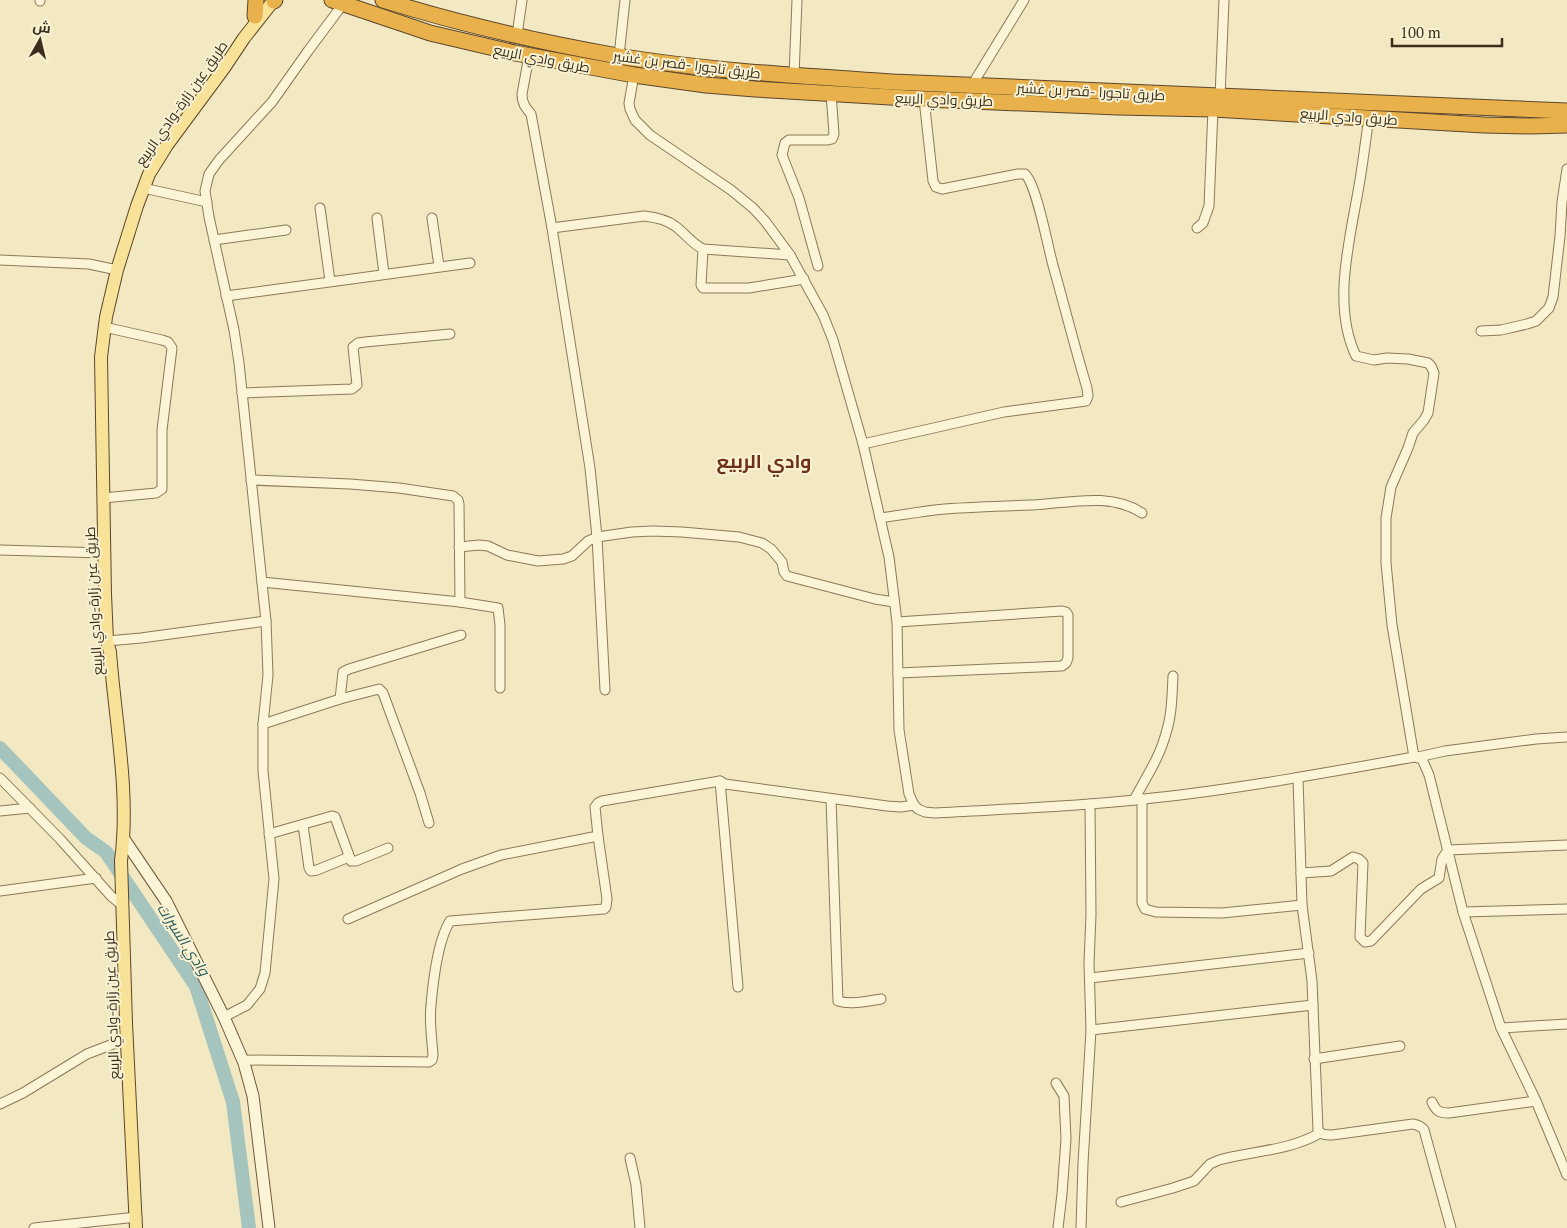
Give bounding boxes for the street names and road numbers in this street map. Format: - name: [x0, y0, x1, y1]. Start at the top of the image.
- street label: طريق عين زارة-وادي الربيع: [131, 37, 234, 171]
- street label: طريق وادي الربيع: [492, 39, 592, 80]
- street label: طريق تاجورا -قصر بن غشير: [611, 45, 762, 82]
- street label: طريق تاجورا -قصر بن غشير: [1015, 78, 1166, 104]
- street label: طريق وادي الربيع: [895, 88, 993, 113]
- street label: طريق وادي الربيع: [1299, 103, 1399, 132]
- street label: طريق عين زارة-وادي الربيع: [80, 526, 109, 676]
- street label: طريق عين زارة-وادي الربيع: [99, 930, 126, 1080]

